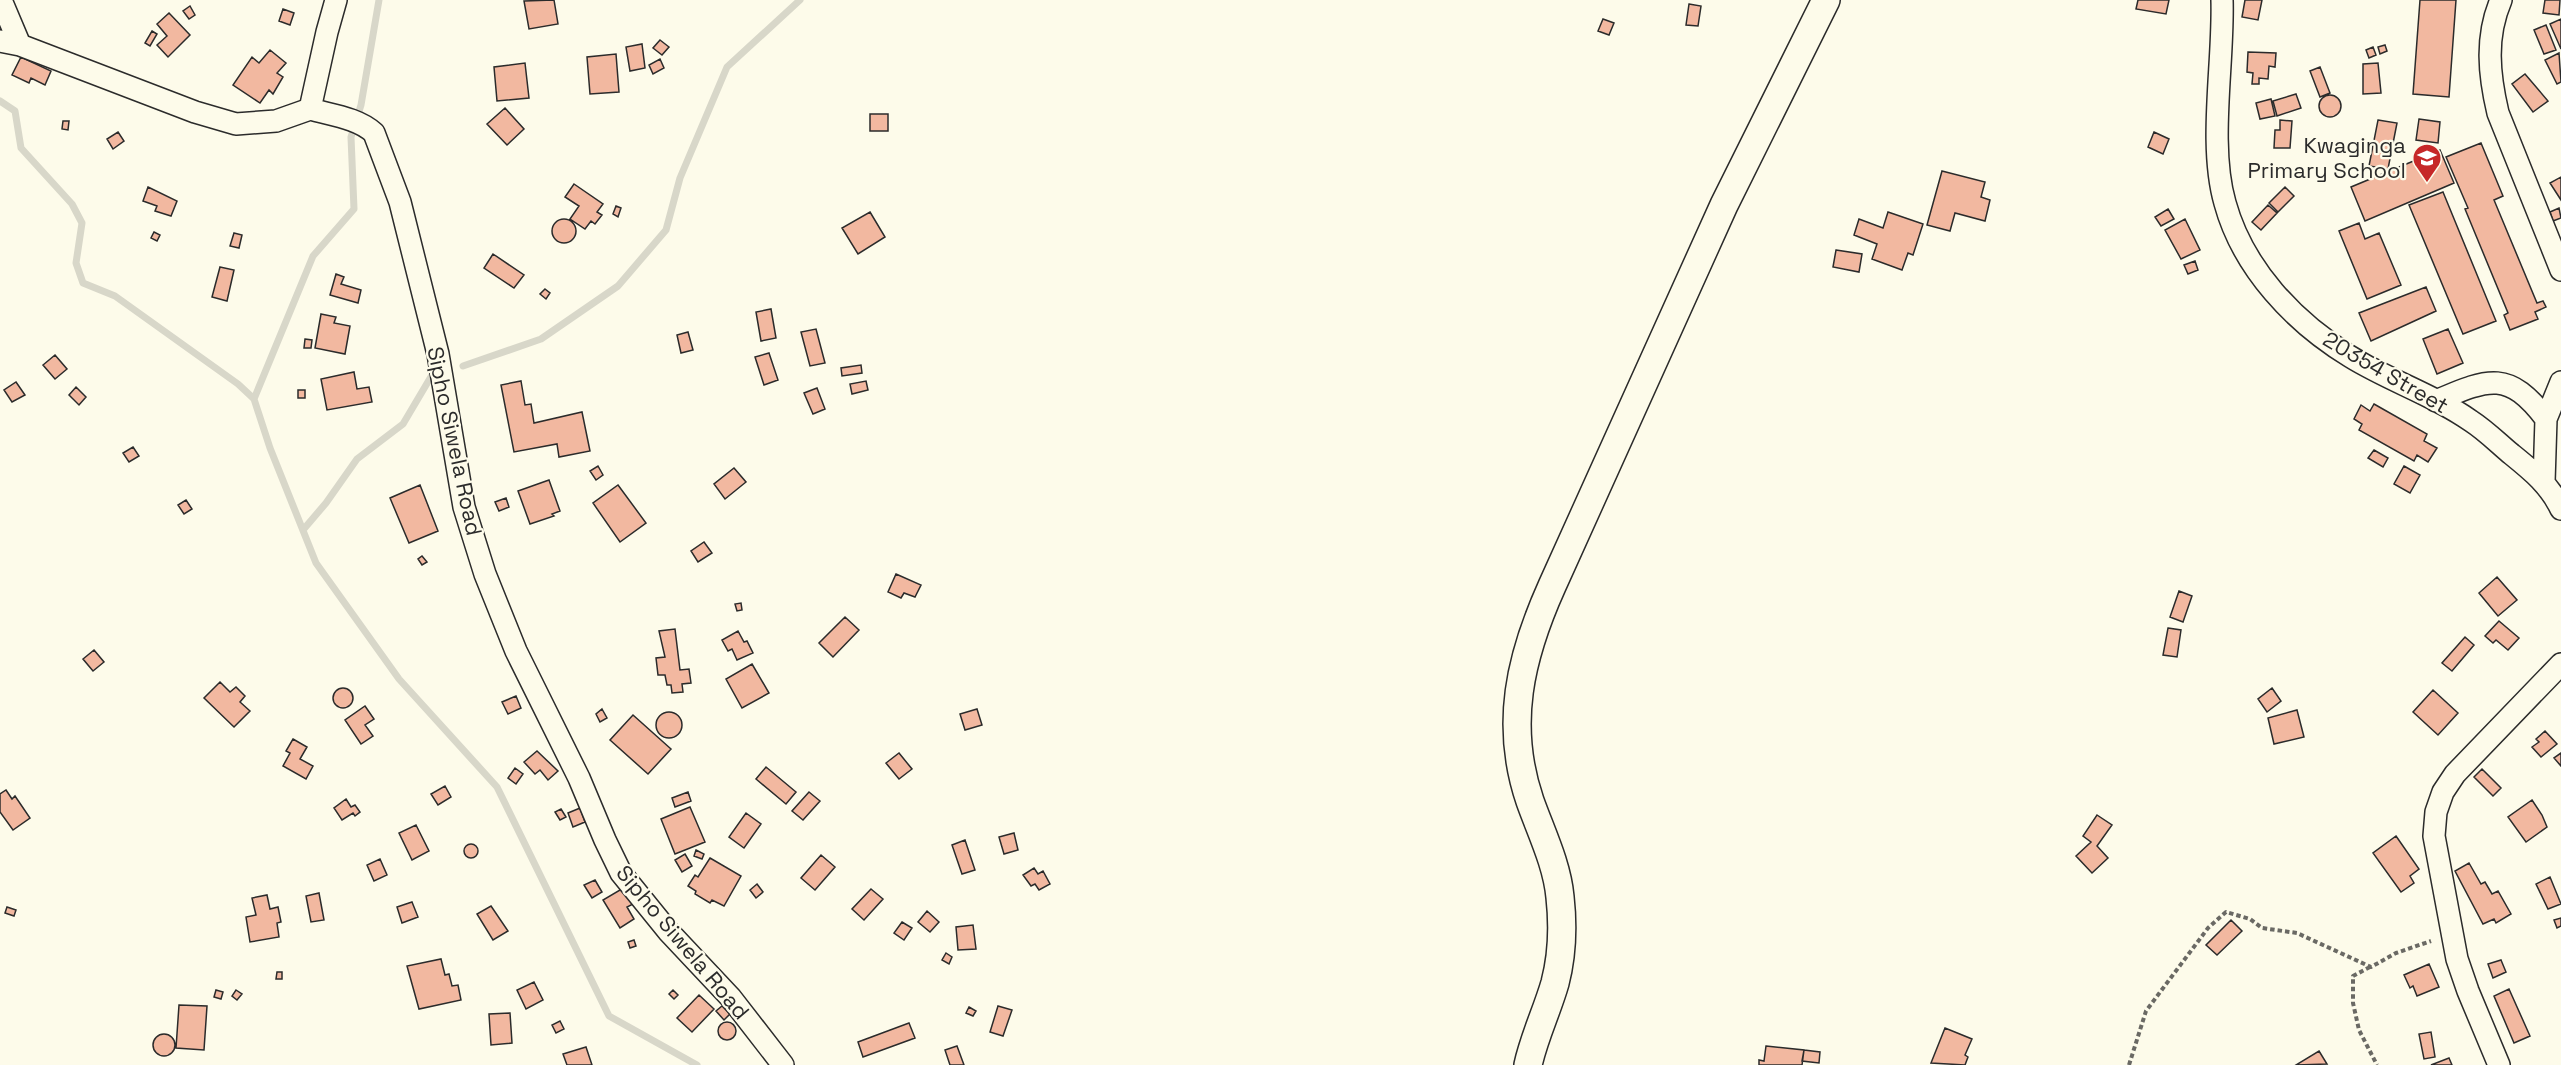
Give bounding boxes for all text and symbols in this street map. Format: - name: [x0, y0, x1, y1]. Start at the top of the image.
- place label: Kwaginga Primary School: [2247, 131, 2406, 184]
- school or university icon: Kwaginga Primary School: [2411, 142, 2443, 184]
- street label: 20354 Street: [2318, 325, 2454, 419]
- street label: Sipho Siwela Road: [421, 344, 489, 538]
- street label: Sipho Siwela Road: [610, 859, 756, 1025]

